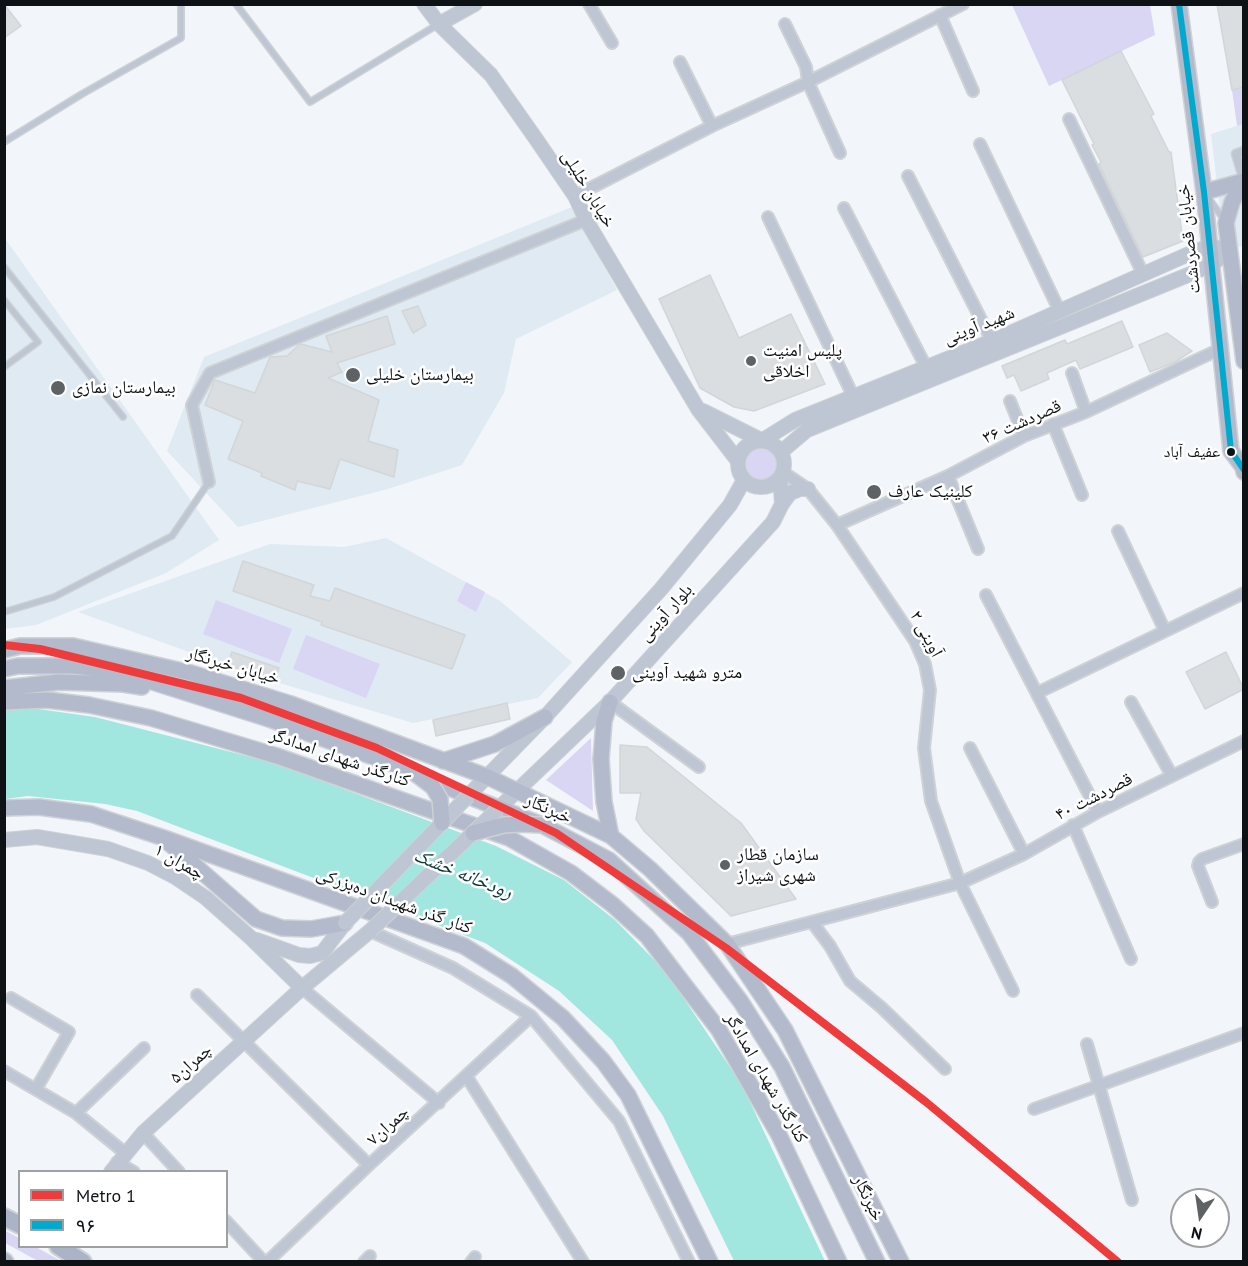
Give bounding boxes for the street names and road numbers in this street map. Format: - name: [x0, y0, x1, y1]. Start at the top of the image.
- street label: خیابان خلیلی: [556, 146, 620, 232]
- street label: خیابان قصردشت: [1173, 183, 1205, 295]
- street label: شهید آوینی: [940, 302, 1018, 350]
- street label: ۳۶ قصردشت: [979, 395, 1065, 449]
- street label: بلوار آوینی: [634, 580, 698, 646]
- street label: ۲ آوینی: [905, 607, 947, 661]
- street label: خیابان خبرنگار: [184, 642, 282, 690]
- street label: کنارگذر شهدای امدادگر: [267, 724, 413, 792]
- street label: ۴۰ قصردشت: [1052, 768, 1136, 826]
- street label: خبرنگار: [521, 789, 575, 829]
- street label: چمران ۱: [150, 839, 208, 885]
- street label: کنار گذر شهیدان ده‌بزرکی: [313, 863, 475, 939]
- street label: کنارگذر شهدای امدادگر: [720, 1009, 812, 1147]
- street label: چمران۵: [166, 1040, 216, 1088]
- street label: چمران۷: [363, 1102, 413, 1150]
- street label: خبرنگار: [848, 1171, 888, 1225]

